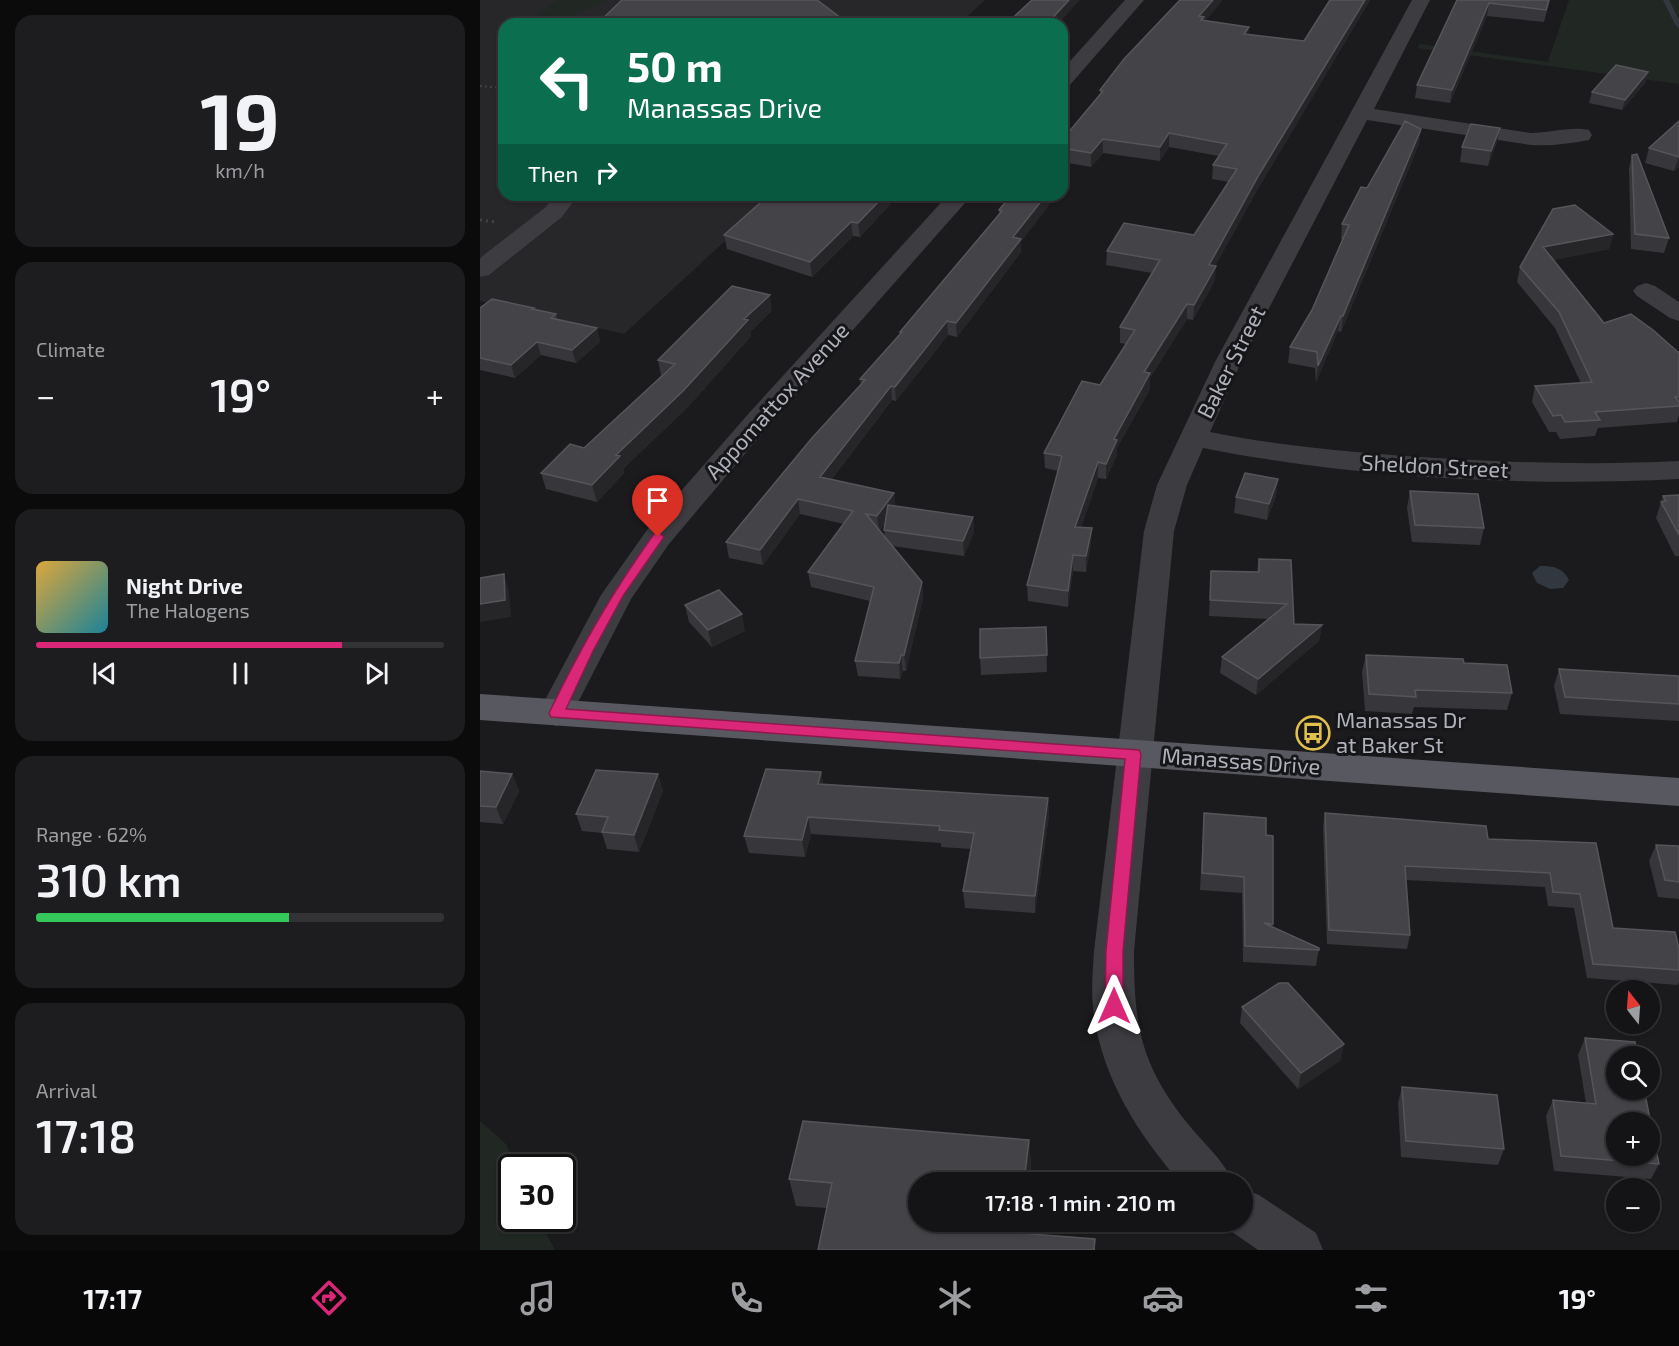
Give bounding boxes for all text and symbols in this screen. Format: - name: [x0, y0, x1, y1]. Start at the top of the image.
- text: 50 m: [627, 40, 723, 90]
- icon: left: [528, 42, 606, 120]
- text: 19: [200, 72, 280, 166]
- text: Manassas Drive: [627, 91, 822, 123]
- icon: right: [590, 156, 623, 189]
- text: km/h: [215, 158, 265, 182]
- text: Then: [528, 160, 578, 186]
- street label: Baker Street: [1191, 301, 1270, 422]
- street label: Appomattox Avenue: [699, 317, 853, 484]
- text: Climate: [36, 337, 105, 361]
- text: 19°: [210, 367, 271, 421]
- text: −: [36, 375, 55, 415]
- text: +: [426, 375, 444, 415]
- street label: Sheldon Street: [1361, 448, 1509, 482]
- pin: [632, 475, 683, 537]
- icon: arrive: [641, 484, 674, 517]
- text: Night Drive: [126, 572, 243, 598]
- text: The Halogens: [126, 598, 250, 622]
- icon: previous: [88, 657, 121, 690]
- icon: pause: [224, 657, 257, 690]
- icon: next: [360, 657, 393, 690]
- place label: Manassas Dr at Baker St: [1336, 706, 1466, 757]
- bus stop icon: Manassas Dr at Baker St: [1295, 715, 1331, 751]
- street label: Manassas Drive: [1161, 741, 1321, 779]
- text: Range · 62%: [36, 822, 147, 846]
- text: 310 km: [36, 852, 182, 906]
- position arrow: [1082, 974, 1146, 1038]
- north arrow: [1606, 980, 1660, 1034]
- map controls: [1606, 980, 1660, 1232]
- button: search: [1606, 1046, 1660, 1100]
- text: Arrival: [36, 1078, 97, 1102]
- text: 17:18: [36, 1108, 136, 1162]
- button: +: [1606, 1112, 1660, 1166]
- speed limit sign: 30: [498, 1154, 576, 1232]
- button: −: [1606, 1178, 1660, 1232]
- text: 17:18 · 1 min · 210 m: [985, 1189, 1176, 1215]
- icon: directions: [308, 1277, 350, 1319]
- icon: music: [517, 1277, 559, 1319]
- icon: phone: [725, 1277, 767, 1319]
- icon: climate: [934, 1277, 976, 1319]
- icon: car: [1142, 1277, 1184, 1319]
- icon: filters: [1350, 1277, 1392, 1319]
- text: 17:17: [83, 1282, 142, 1314]
- text: 19°: [1559, 1282, 1596, 1314]

